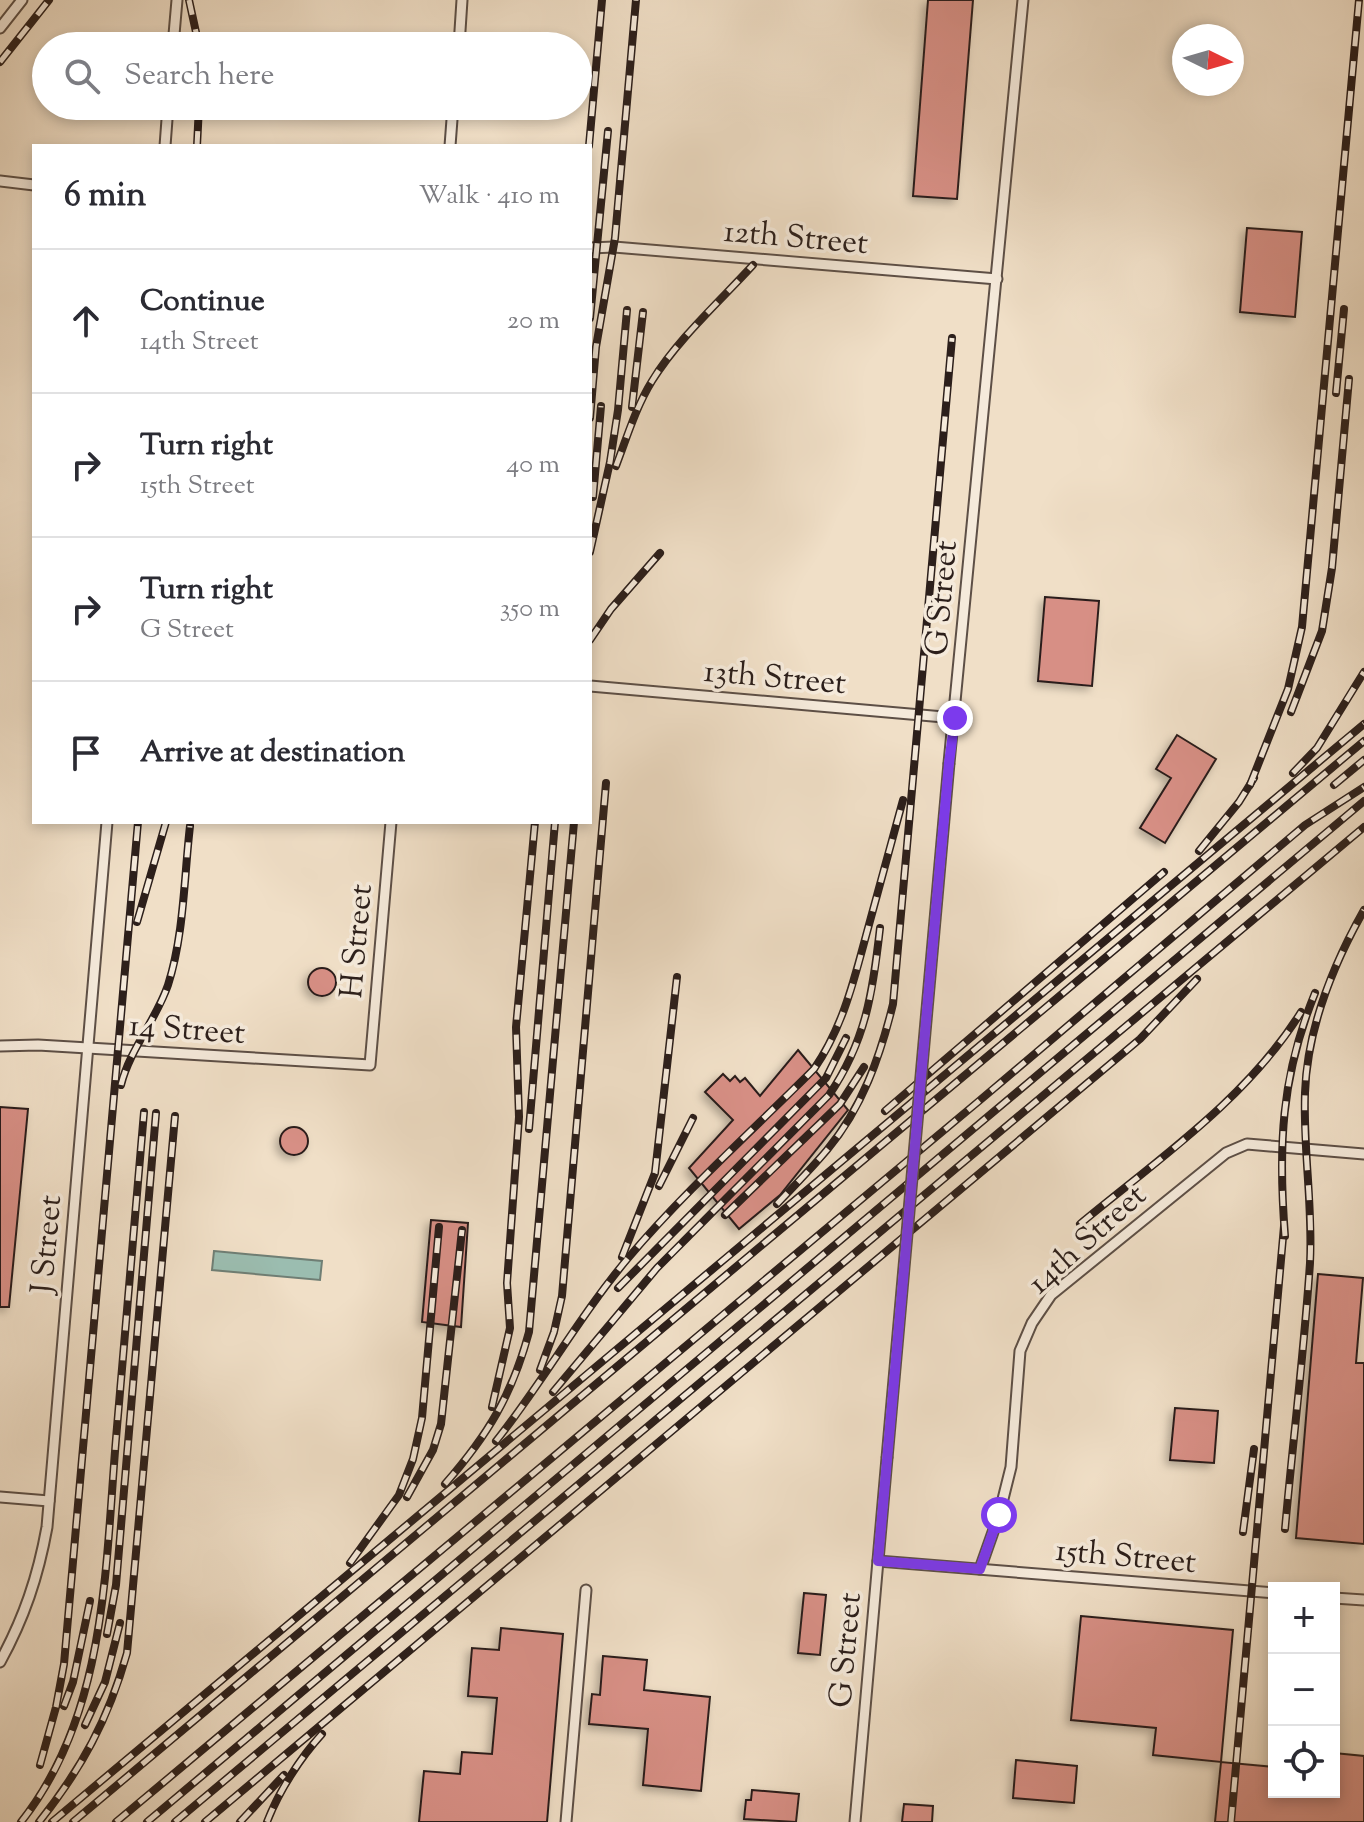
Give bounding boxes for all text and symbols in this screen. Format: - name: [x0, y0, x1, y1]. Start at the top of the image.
- north arrow: [1172, 24, 1244, 96]
- search box: [32, 32, 592, 120]
- icon: search: [60, 54, 104, 98]
- text: Search here: [124, 55, 274, 98]
- text: 6 min: [64, 172, 146, 221]
- text: Walk · 410 m: [419, 178, 560, 215]
- street label: 12th Street: [722, 210, 870, 268]
- text: Continue: [140, 281, 265, 324]
- icon: ahead: [64, 299, 108, 343]
- text: 20 m: [507, 303, 560, 340]
- text: 14th Street: [140, 324, 259, 361]
- text: Turn right: [140, 425, 273, 468]
- icon: right: [64, 443, 108, 487]
- text: 40 m: [506, 447, 560, 484]
- text: 15th Street: [140, 468, 255, 505]
- street label: G Street: [915, 539, 971, 658]
- text: Turn right: [140, 569, 273, 612]
- icon: right: [64, 587, 108, 631]
- text: 350 m: [500, 591, 560, 628]
- text: G Street: [140, 612, 234, 649]
- street label: 13th Street: [702, 650, 848, 708]
- route end: [937, 700, 973, 736]
- icon: arrive: [64, 731, 108, 775]
- text: Arrive at destination: [140, 732, 405, 775]
- street label: H Street: [330, 882, 386, 1000]
- street label: 14 Street: [127, 1004, 247, 1058]
- street label: 14th Street: [1018, 1174, 1158, 1306]
- street label: J Street: [21, 1193, 75, 1297]
- route start: [981, 1497, 1017, 1533]
- street label: 15th Street: [1054, 1529, 1198, 1587]
- map controls: [1268, 1582, 1340, 1798]
- button: +: [1268, 1582, 1340, 1654]
- street label: G Street: [819, 1591, 875, 1710]
- button: −: [1268, 1654, 1340, 1726]
- button: locate: [1268, 1726, 1340, 1798]

